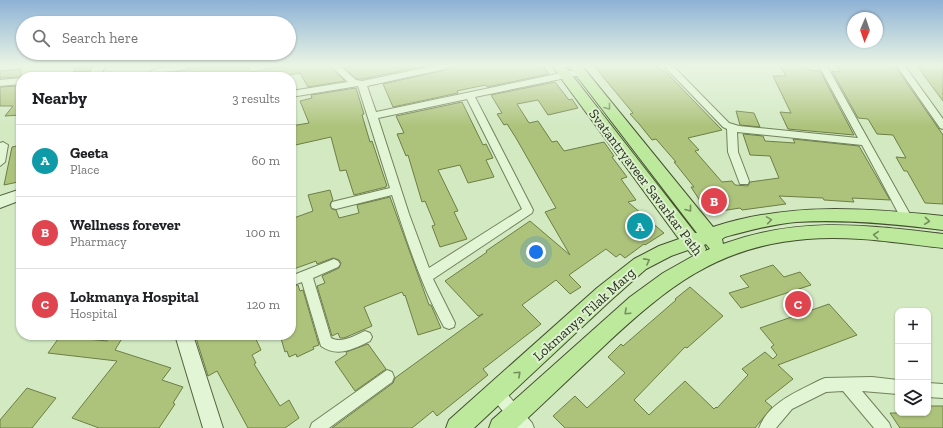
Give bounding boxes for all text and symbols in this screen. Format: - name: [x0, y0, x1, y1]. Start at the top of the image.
- north arrow: [847, 12, 883, 48]
- search box: [16, 16, 296, 60]
- icon: search: [30, 27, 52, 49]
- text: Search here: [62, 29, 138, 47]
- text: Nearby: [32, 88, 87, 108]
- text: 3 results: [232, 91, 280, 106]
- one-way arrow: [603, 103, 610, 110]
- street label: Svatantryaveer Savarkar Path: [585, 106, 706, 259]
- text: Geeta: [70, 144, 108, 162]
- text: A: [41, 153, 49, 168]
- text: 60 m: [251, 153, 280, 168]
- text: Place: [70, 162, 99, 177]
- pin: B: [701, 186, 727, 216]
- one-way arrow: [684, 205, 691, 212]
- pin: A: [627, 211, 653, 241]
- text: Wellness forever: [70, 216, 181, 234]
- one-way arrow: [766, 216, 773, 225]
- one-way arrow: [924, 217, 930, 226]
- text: B: [41, 225, 49, 240]
- text: 100 m: [246, 225, 280, 240]
- one-way arrow: [873, 230, 879, 239]
- text: Pharmacy: [70, 234, 127, 249]
- your location: [526, 242, 546, 262]
- one-way arrow: [642, 258, 650, 265]
- street label: Lokmanya Tilak Marg: [530, 264, 639, 365]
- text: Lokmanya Hospital: [70, 288, 199, 306]
- pin: C: [785, 289, 811, 319]
- text: C: [41, 297, 49, 312]
- text: 120 m: [247, 297, 280, 312]
- text: Hospital: [70, 306, 117, 321]
- one-way arrow: [624, 307, 632, 315]
- map controls: [895, 308, 931, 416]
- button: +: [895, 308, 931, 344]
- button: −: [895, 344, 931, 380]
- one-way arrow: [513, 371, 521, 379]
- button: layers: [895, 380, 931, 416]

